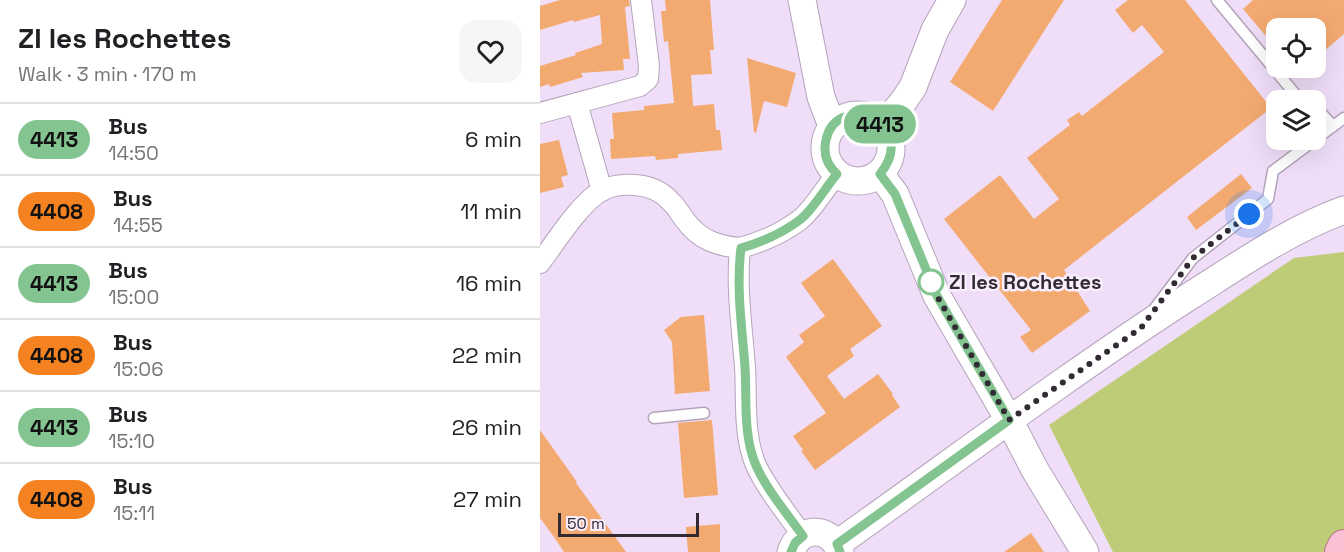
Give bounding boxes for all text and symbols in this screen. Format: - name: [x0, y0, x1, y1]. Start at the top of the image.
- map controls: [1266, 18, 1326, 150]
- button: locate: [1266, 18, 1326, 78]
- text: ZI les Rochettes: [18, 20, 231, 56]
- button: heart: [459, 20, 522, 83]
- text: Walk · 3 min · 170 m: [18, 61, 197, 87]
- button: layers: [1266, 90, 1326, 150]
- line badge: 4413: [838, 104, 922, 144]
- text: 4413: [856, 111, 904, 138]
- text: Bus: [108, 112, 148, 140]
- text: 6 min: [465, 125, 522, 153]
- text: 4413: [30, 126, 78, 153]
- text: 14:50: [108, 140, 159, 166]
- text: Bus: [113, 184, 153, 212]
- text: 11 min: [460, 197, 522, 225]
- text: 4408: [30, 198, 83, 225]
- your location: [1234, 199, 1264, 229]
- text: 14:55: [113, 212, 163, 238]
- text: Bus: [108, 256, 148, 284]
- text: 16 min: [456, 269, 522, 297]
- marker: ZI les Rochettes: [918, 269, 944, 295]
- place label: ZI les Rochettes: [949, 269, 1101, 295]
- text: 4413: [30, 270, 78, 297]
- text: 15:00: [108, 284, 159, 310]
- text: Bus: [113, 328, 153, 356]
- text: 22 min: [452, 341, 522, 369]
- text: 4408: [30, 342, 83, 369]
- text: 15:06: [113, 356, 163, 382]
- text: Bus: [108, 400, 148, 428]
- text: 26 min: [452, 413, 522, 441]
- text: 4413: [30, 414, 78, 441]
- text: 15:10: [108, 428, 155, 454]
- text: Bus: [113, 472, 153, 500]
- text: 27 min: [453, 485, 522, 513]
- text: 4408: [30, 486, 83, 513]
- text: 15:11: [113, 500, 155, 526]
- scale bar: [558, 510, 699, 538]
- text: 50 m: [567, 513, 605, 534]

